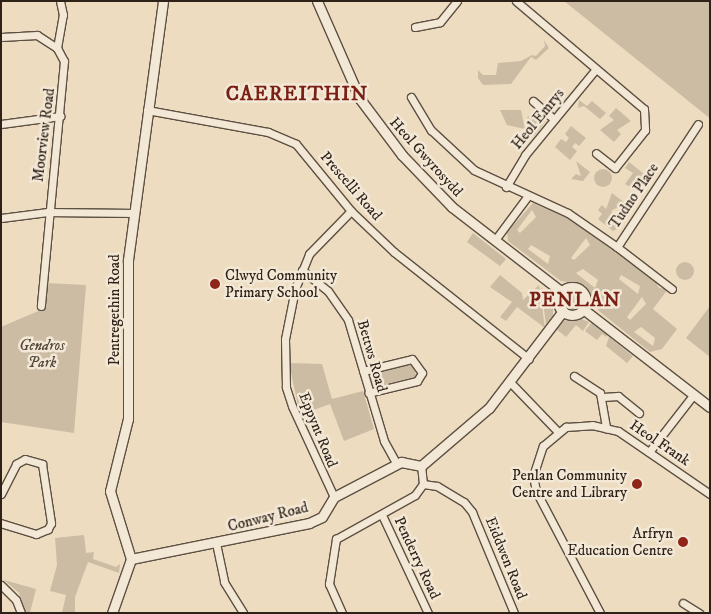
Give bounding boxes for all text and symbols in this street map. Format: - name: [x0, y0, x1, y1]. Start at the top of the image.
- district label: CAEREITHIN: [224, 82, 370, 106]
- street label: Heol Emrys: [508, 85, 568, 153]
- street label: Moorview Road: [29, 87, 59, 183]
- street label: Heol Gwyrosydd: [386, 114, 466, 200]
- street label: Prescelli Road: [316, 148, 386, 224]
- street label: Tudno Place: [605, 160, 663, 232]
- street label: Pentregethin Road: [106, 254, 124, 366]
- place label: Clwyd Community Primary School: [225, 266, 337, 301]
- marker: Clwyd Community Primary School: [209, 278, 221, 290]
- district label: PENLAN: [528, 288, 622, 312]
- street label: Bettws Road: [353, 318, 391, 394]
- park label: Gendros Park: [19, 336, 65, 371]
- street label: Eppynt Road: [295, 390, 341, 470]
- street label: Heol Frank: [626, 416, 694, 470]
- place label: Penlan Community Centre and Library: [512, 466, 627, 501]
- marker: Penlan Community Centre and Library: [631, 478, 643, 490]
- street label: Conway Road: [226, 498, 310, 536]
- street label: Penderry Road: [390, 514, 444, 602]
- street label: Eiddwen Road: [481, 514, 531, 602]
- place label: Arfryn Education Centre: [567, 524, 673, 559]
- marker: Arfryn Education Centre: [677, 536, 689, 548]

